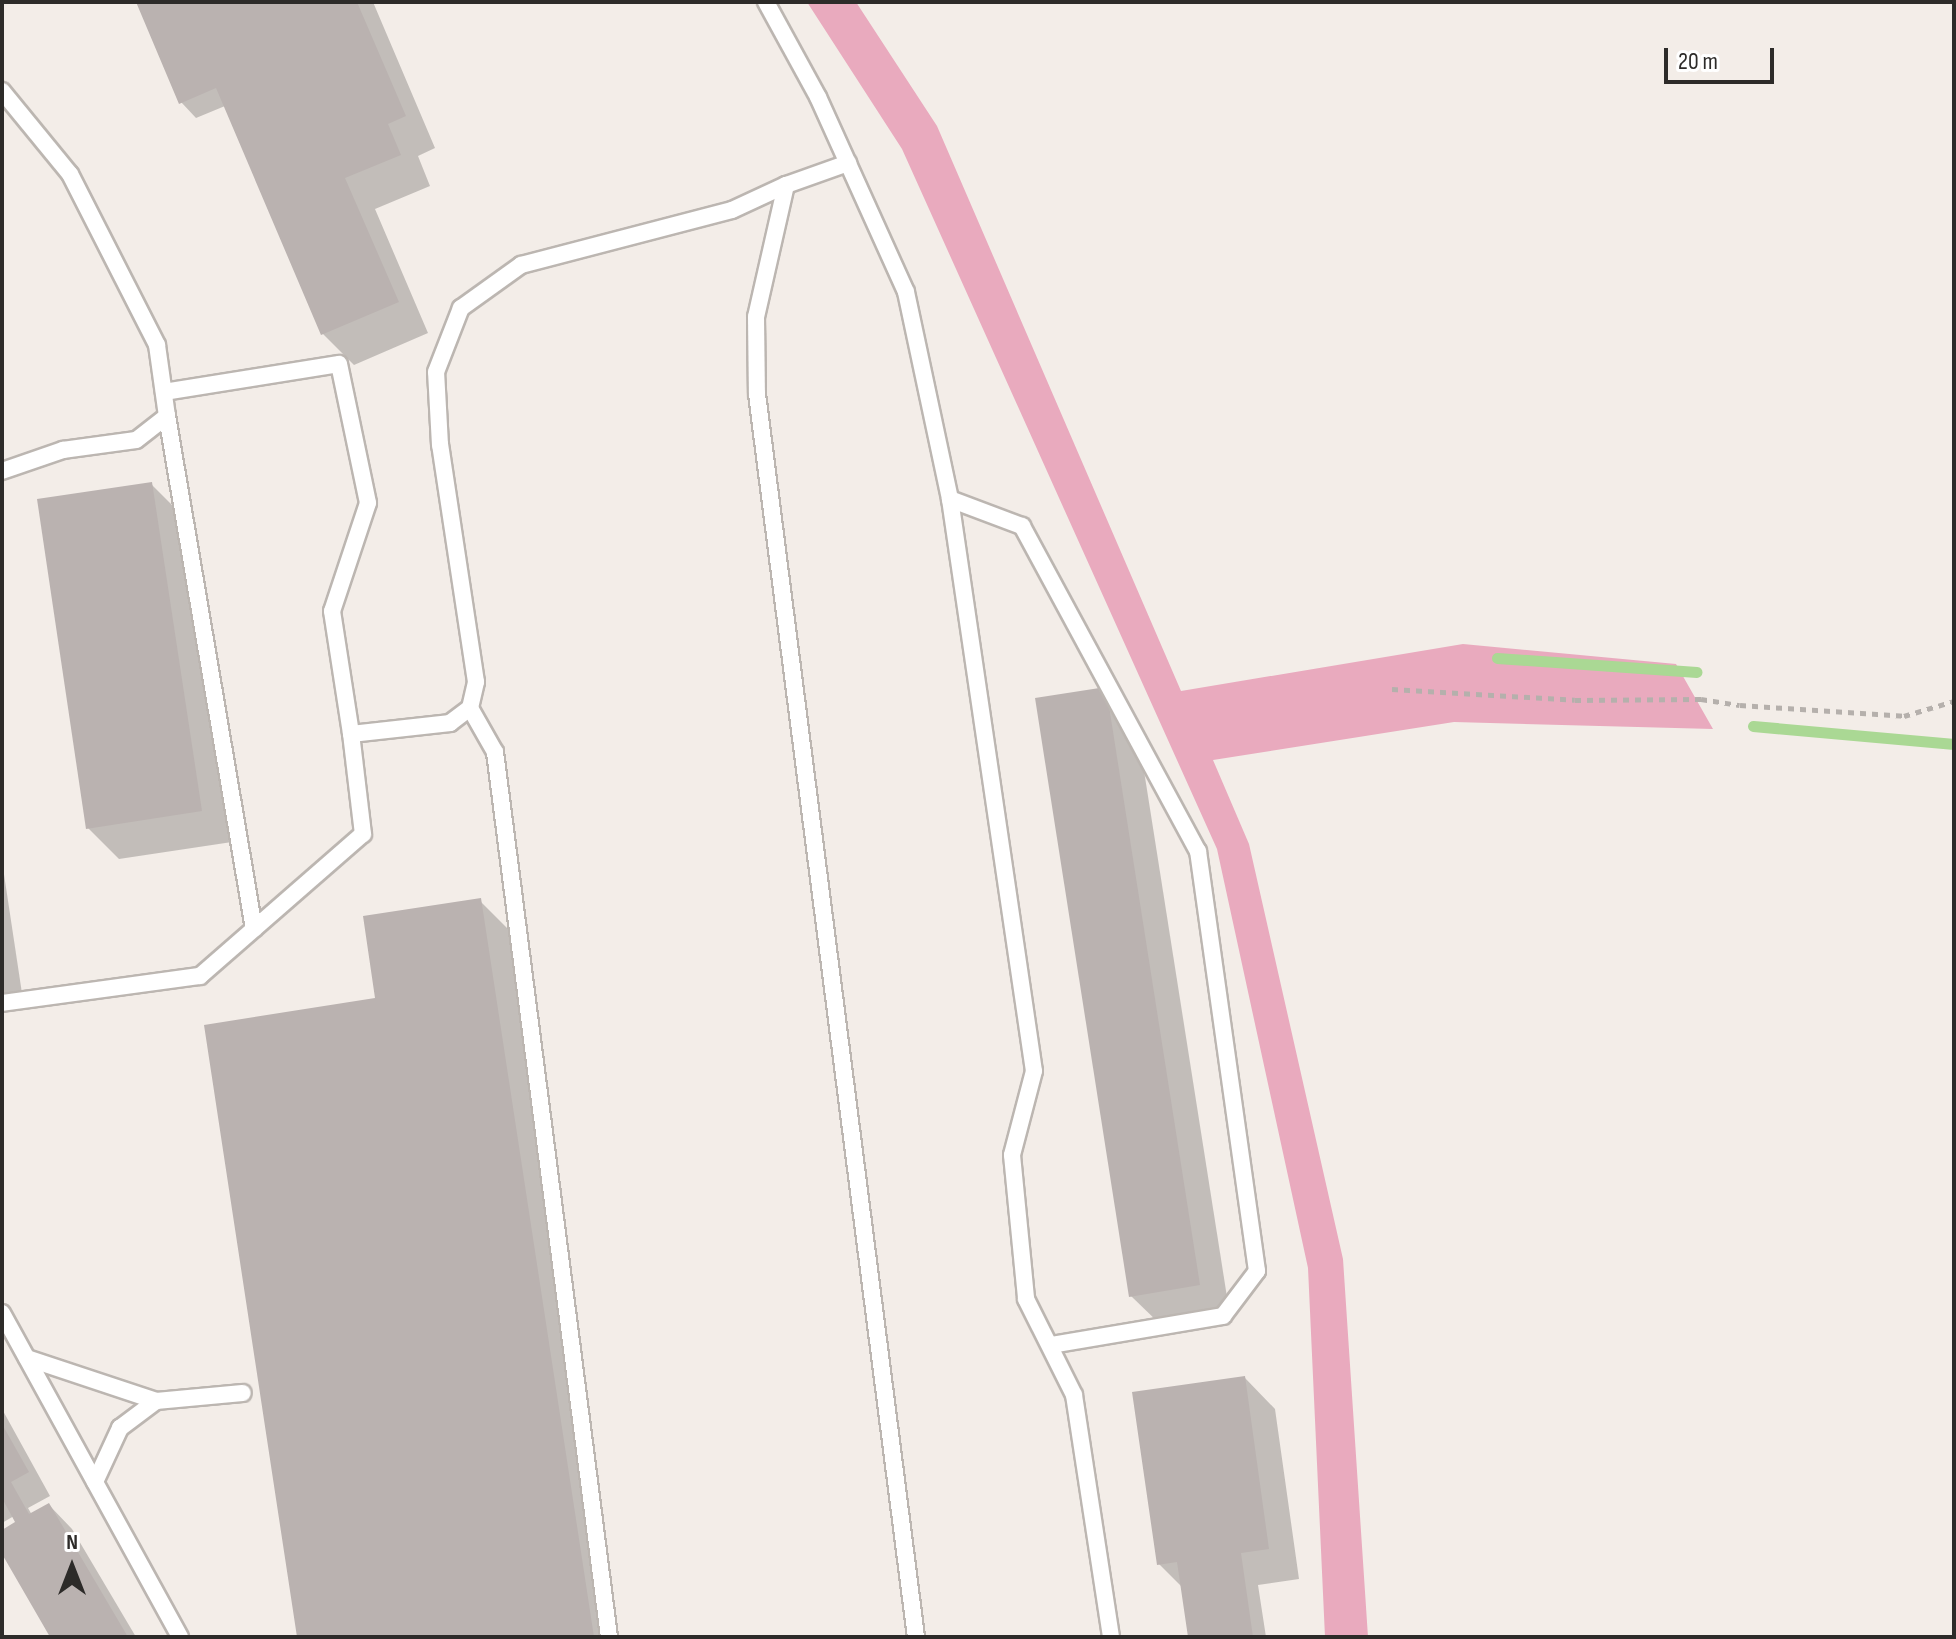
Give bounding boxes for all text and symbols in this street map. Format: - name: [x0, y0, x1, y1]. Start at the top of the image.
- scale bar: [1668, 32, 1778, 82]
- text: 20 m: [1678, 47, 1718, 76]
- north arrow: [32, 1527, 112, 1607]
- text: N: [66, 1529, 78, 1556]

